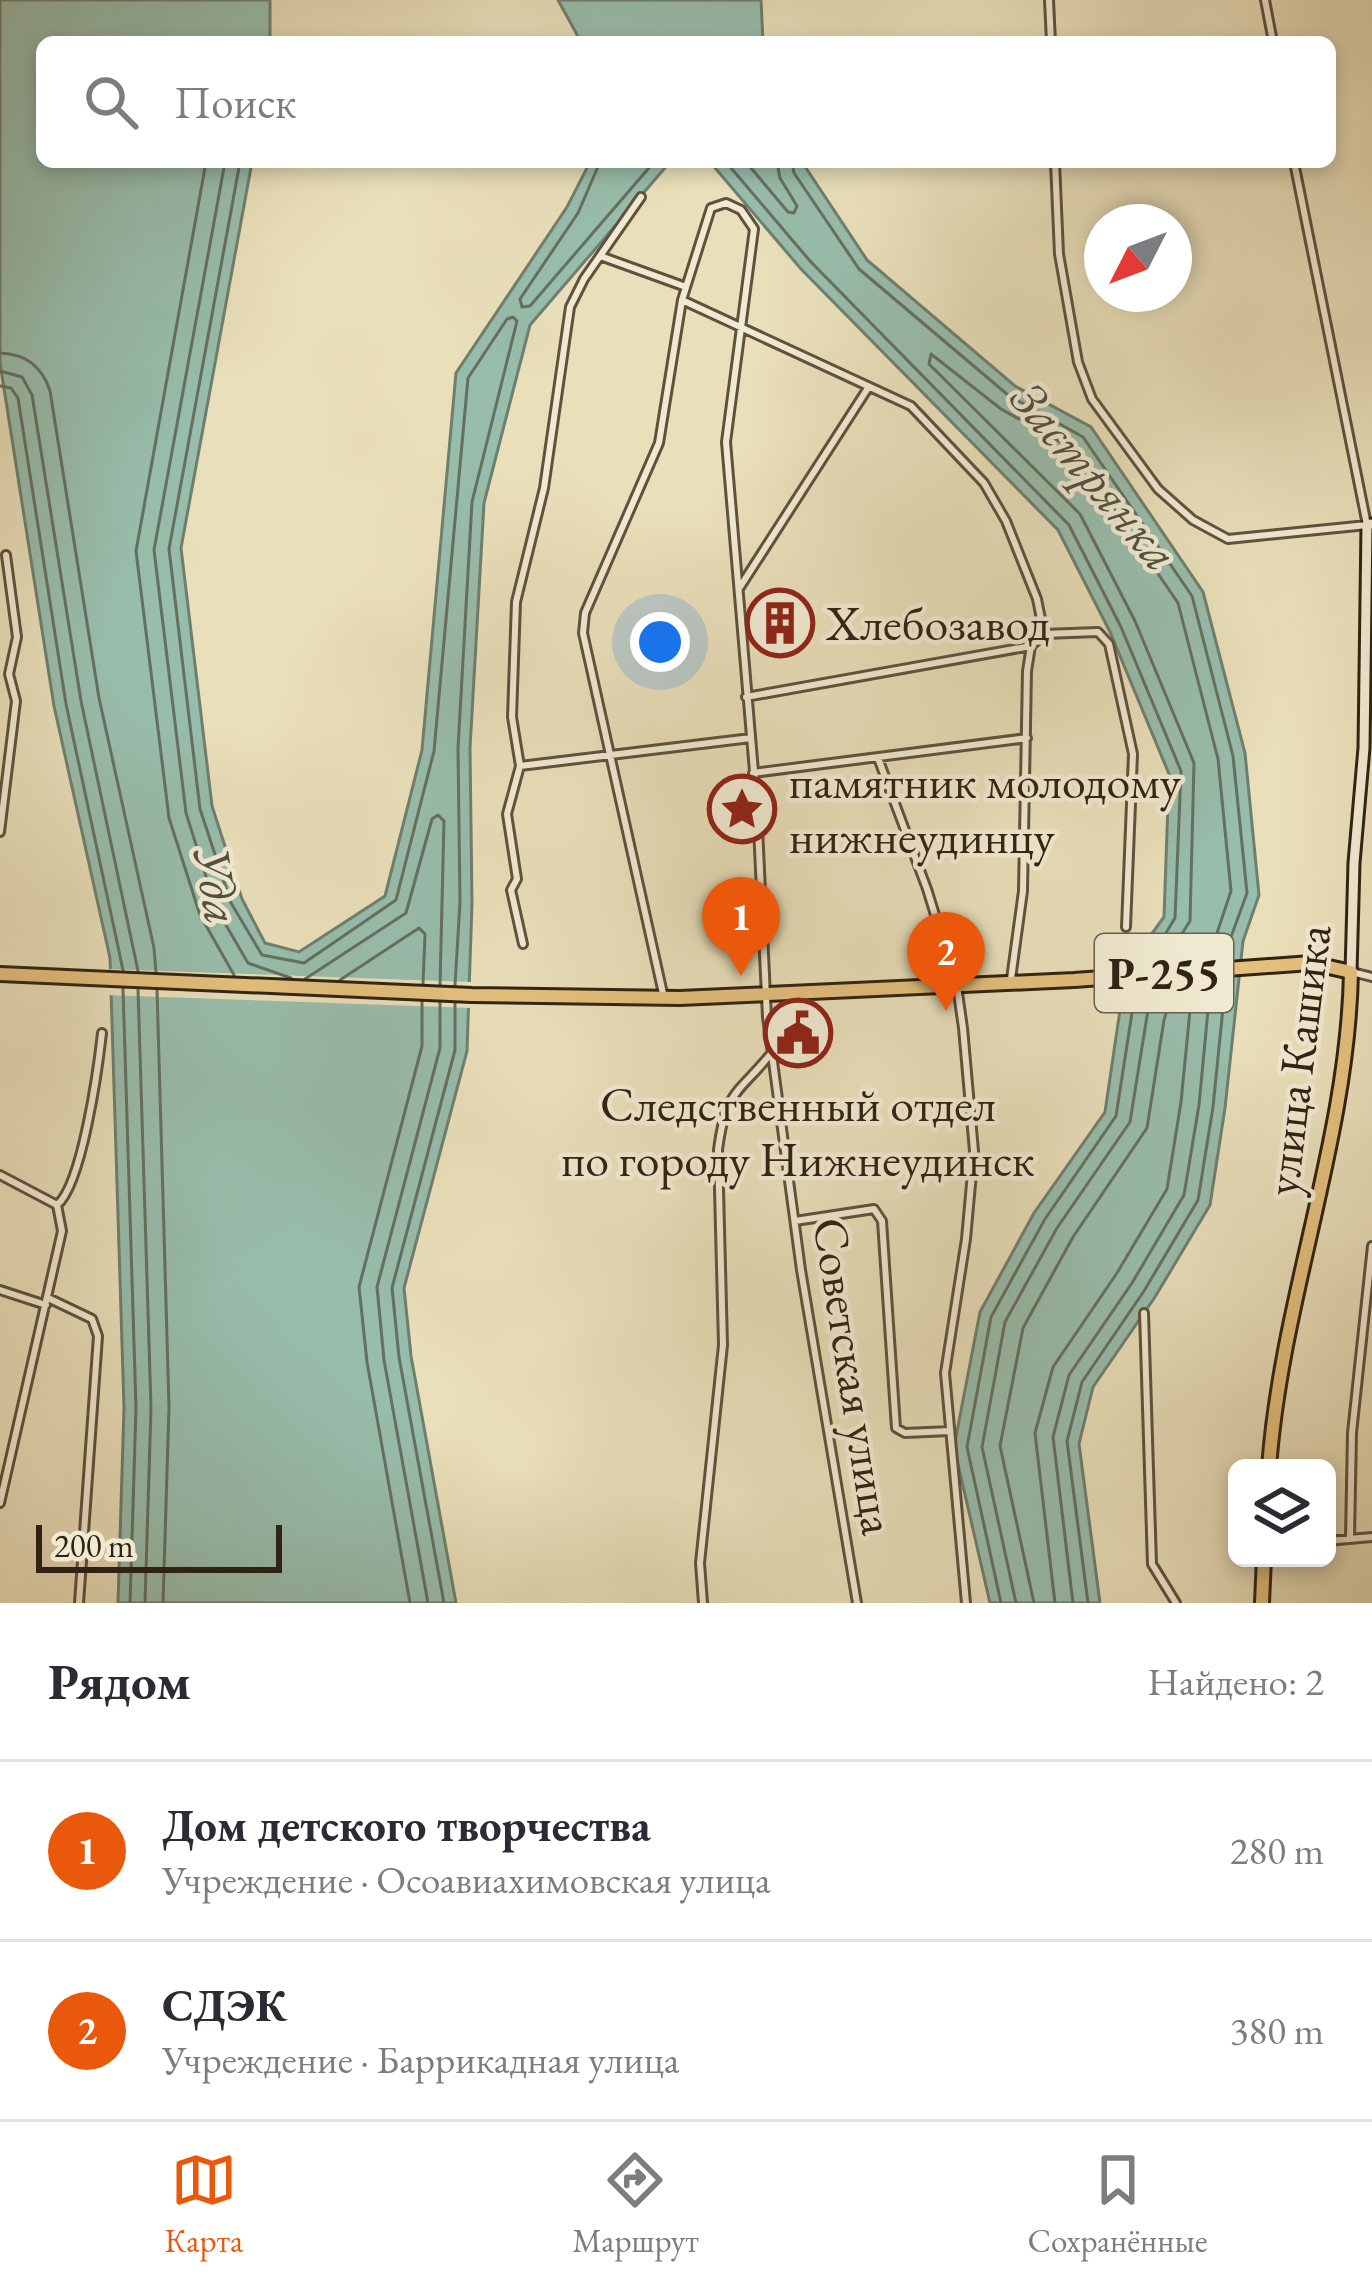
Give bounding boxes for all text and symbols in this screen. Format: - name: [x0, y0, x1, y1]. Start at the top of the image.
- search box: [36, 36, 1336, 168]
- icon: search: [78, 69, 144, 135]
- text: Поиск: [174, 73, 296, 131]
- north arrow: [1084, 204, 1192, 312]
- water label: Застрянка: [996, 366, 1194, 584]
- building icon: Хлебозавод: [745, 588, 815, 658]
- place label: Хлебозавод: [825, 592, 1050, 654]
- your location: [630, 612, 690, 672]
- place label: памятник молодому нижнеудинцу: [789, 750, 1182, 867]
- place icon: памятник молодому нижнеудинцу: [707, 774, 777, 844]
- water label: Уда: [179, 841, 257, 929]
- pin: 1: [702, 877, 780, 976]
- pin: 2: [907, 912, 985, 1011]
- street label: улица Кашика: [1250, 920, 1344, 1199]
- road number: Р-255: [1095, 934, 1233, 1012]
- public building icon: Следственный отдел по городу Нижнеудинск: [763, 998, 833, 1068]
- place label: Следственный отдел по городу Нижнеудинск: [561, 1073, 1035, 1190]
- street label: Советская улица: [799, 1213, 911, 1540]
- map controls: [1228, 1459, 1336, 1567]
- button: layers: [1228, 1459, 1336, 1567]
- scale bar: [36, 1519, 282, 1572]
- text: 200 m: [54, 1524, 134, 1567]
- text: Рядом: [48, 1648, 191, 1714]
- text: Найдено: 2: [1147, 1656, 1324, 1707]
- text: Дом детского творчества: [162, 1796, 651, 1854]
- text: 1: [77, 1825, 97, 1876]
- text: 280 m: [1230, 1825, 1324, 1876]
- text: Учреждение · Осоавиахимовская улица: [162, 1854, 771, 1905]
- text: СДЭК: [162, 1976, 287, 2034]
- text: 2: [77, 2005, 97, 2056]
- text: 380 m: [1230, 2005, 1324, 2056]
- text: Учреждение · Баррикадная улица: [162, 2034, 679, 2085]
- tab: Карта: [164, 2147, 243, 2262]
- tab: Маршрут: [572, 2147, 699, 2262]
- tab: Сохранённые: [1028, 2147, 1208, 2262]

